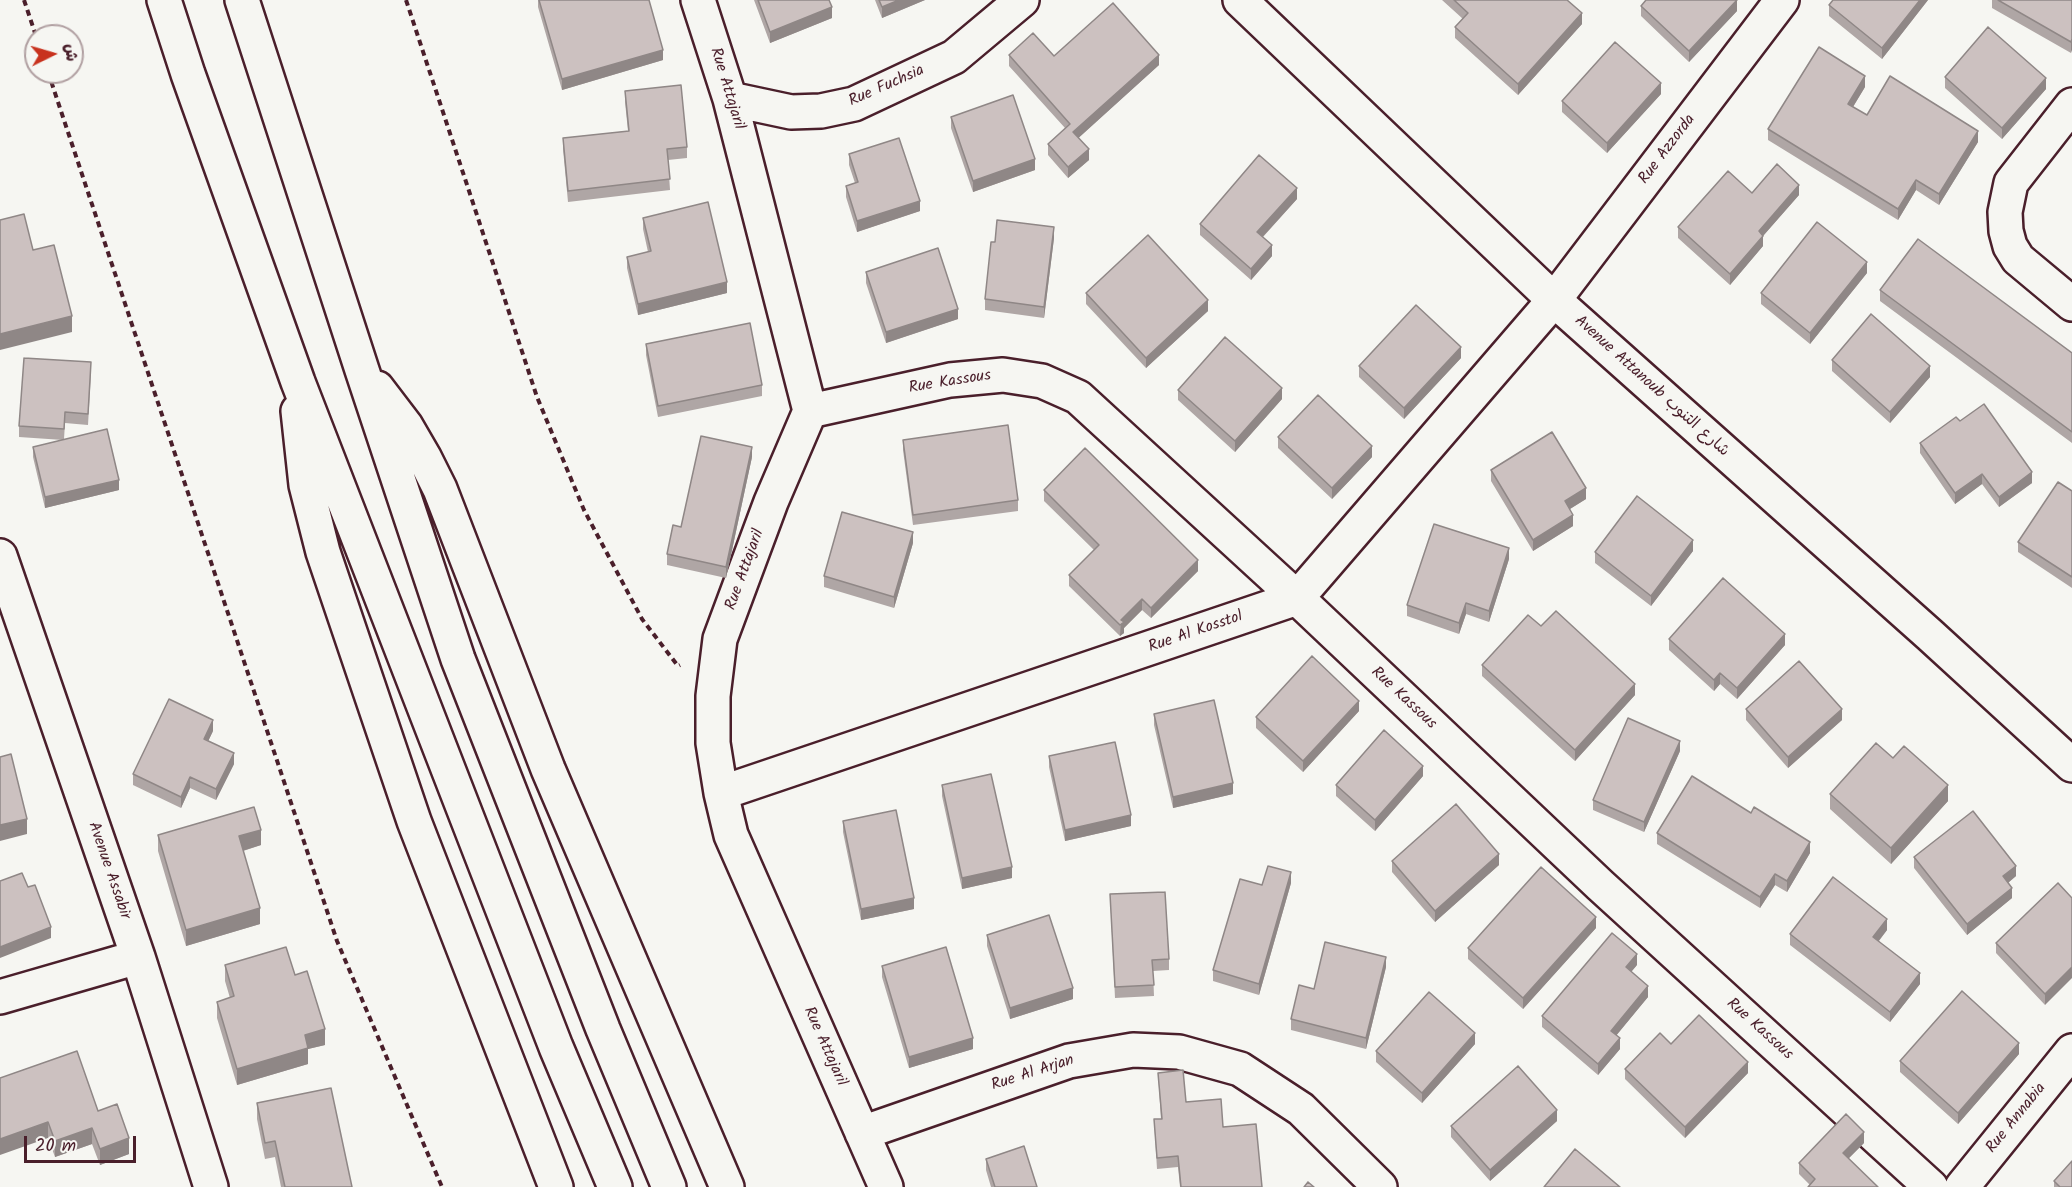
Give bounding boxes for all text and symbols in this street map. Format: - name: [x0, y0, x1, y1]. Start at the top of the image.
- north arrow: [24, 24, 84, 84]
- text: ش: [57, 43, 84, 62]
- street label: Rue Attajaril: [704, 46, 748, 132]
- street label: Rue Fuchsia: [846, 62, 928, 112]
- street label: Rue Azzorda: [1636, 111, 1700, 189]
- street label: Avenue Attanoub شارع التنوب: [1570, 312, 1732, 462]
- street label: Rue Kassous: [908, 367, 992, 399]
- street label: Rue Attajaril: [722, 527, 770, 613]
- street label: Rue Al Kosstol: [1146, 608, 1246, 658]
- street label: Rue Kassous: [1366, 664, 1440, 734]
- street label: Avenue Assabir: [82, 820, 134, 922]
- street label: Rue Kassous: [1722, 995, 1796, 1065]
- street label: Rue Attajaril: [798, 1004, 850, 1090]
- street label: Rue Al Arjan: [989, 1052, 1077, 1096]
- street label: Rue Annabia: [1983, 1080, 2051, 1158]
- scale bar: [27, 1124, 140, 1162]
- text: 20 m: [35, 1132, 76, 1161]

